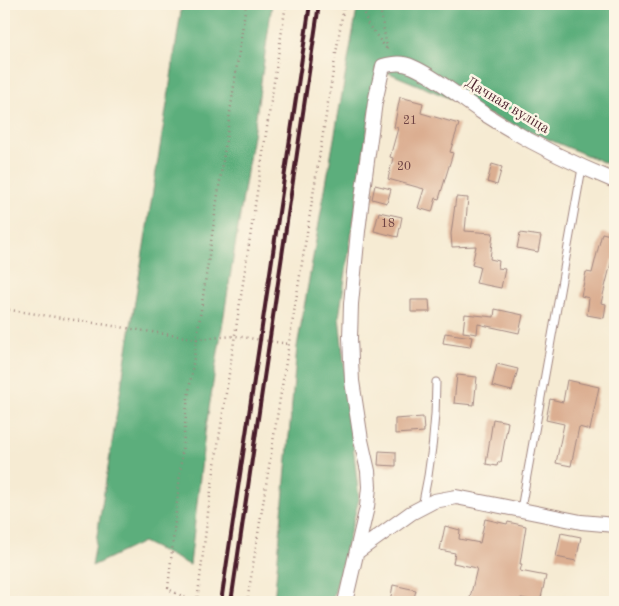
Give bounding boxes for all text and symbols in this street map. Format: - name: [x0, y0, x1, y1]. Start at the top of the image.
- street label: Дачная вуліца: [462, 75, 552, 137]
- house number: 21: [403, 115, 417, 127]
- house number: 20: [397, 161, 411, 173]
- house number: 18: [381, 218, 395, 230]

